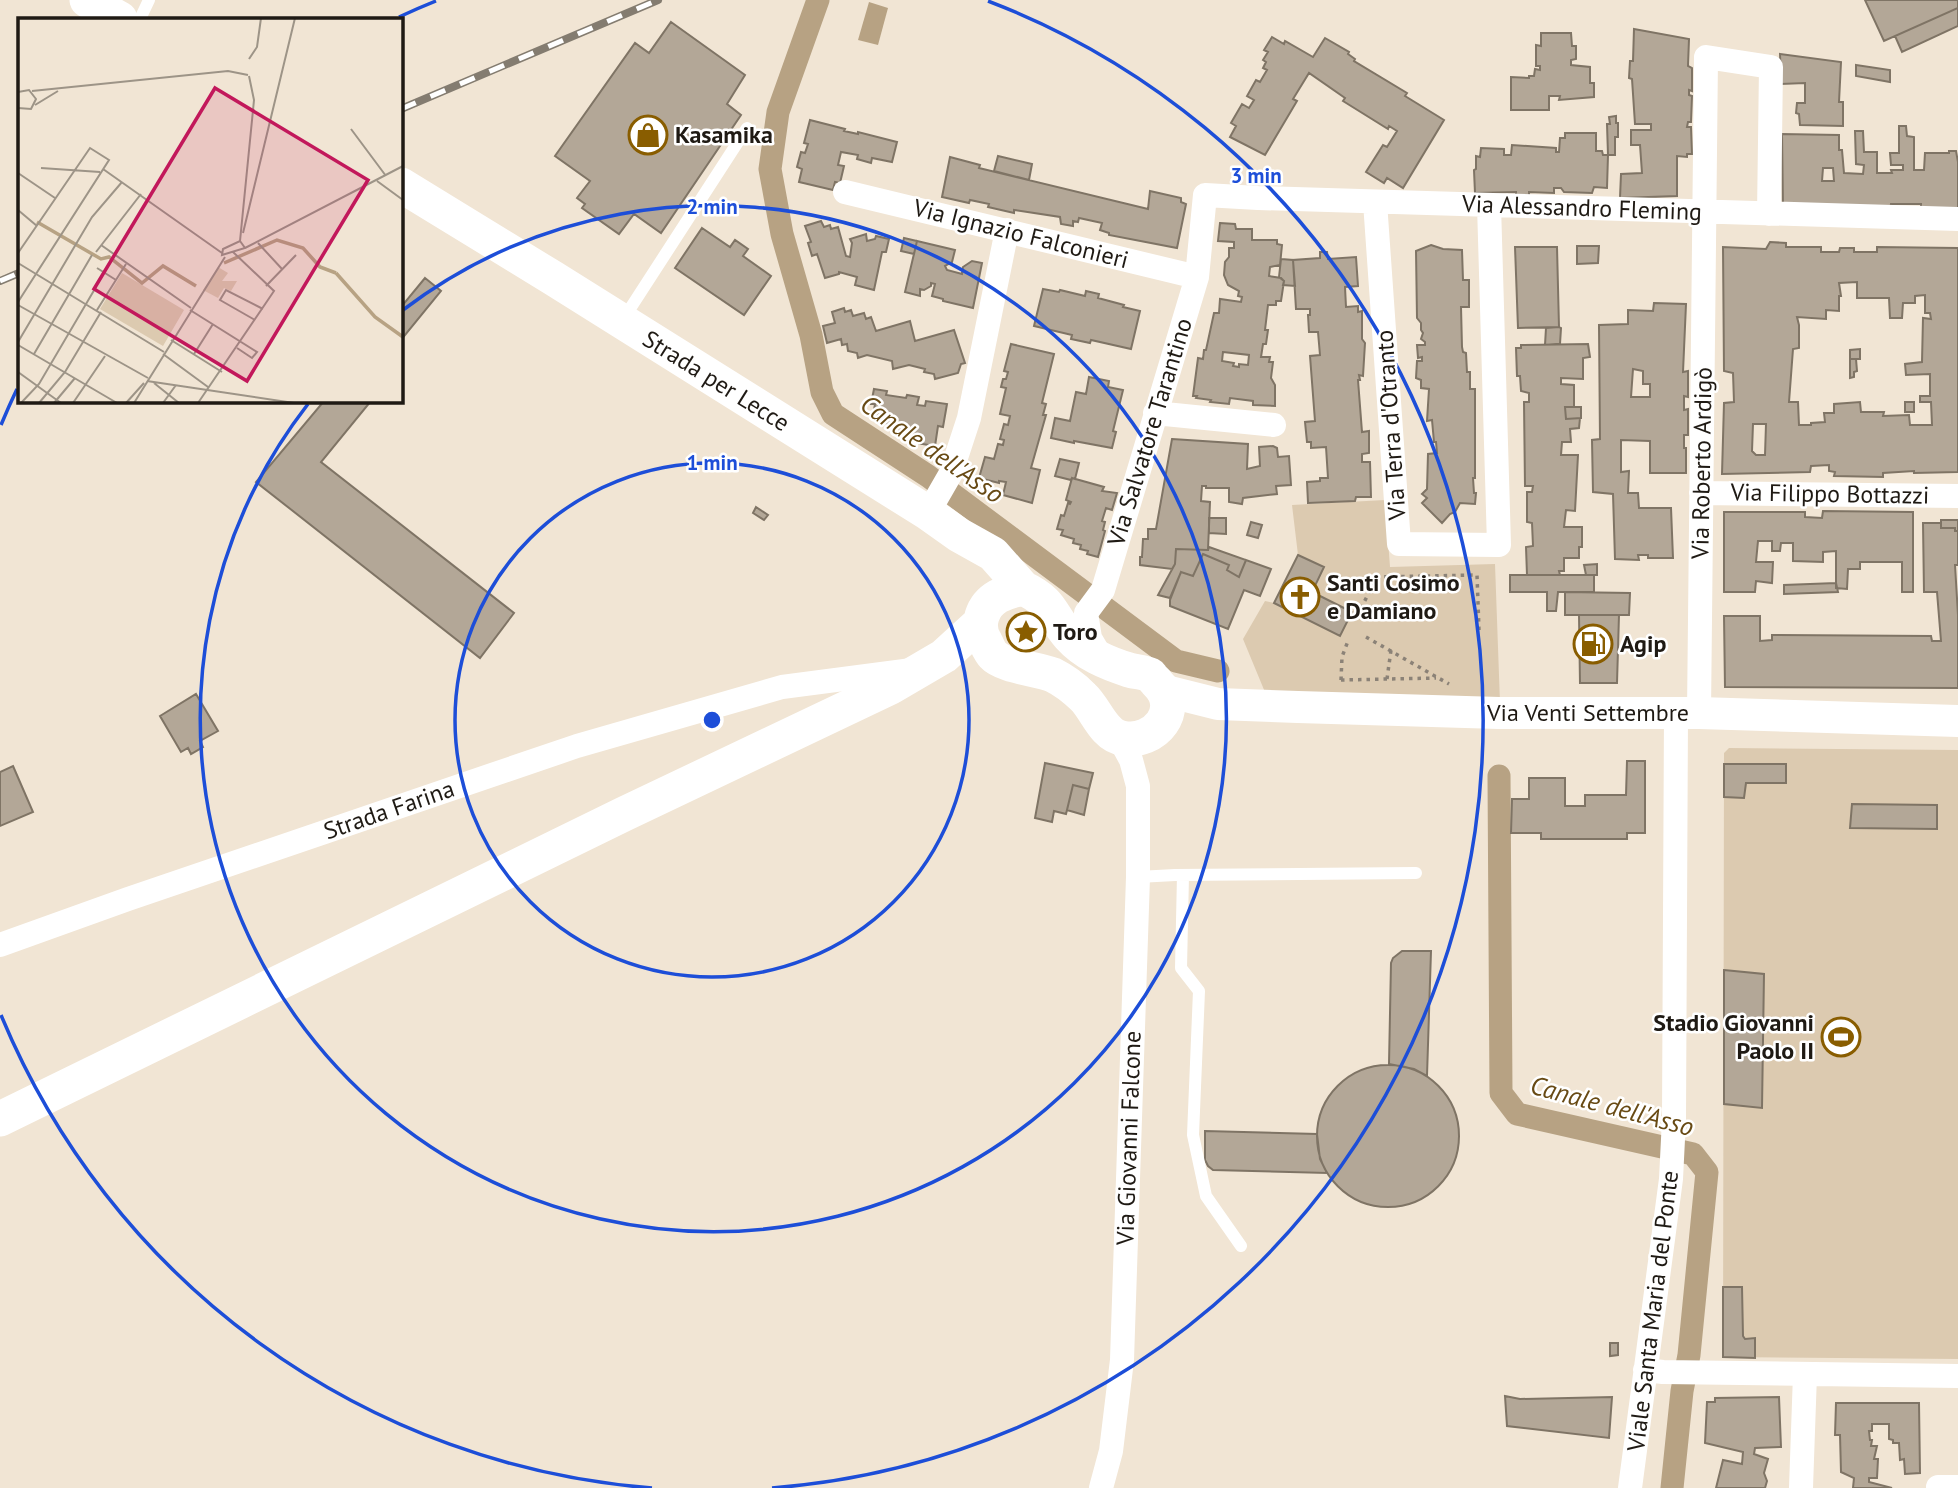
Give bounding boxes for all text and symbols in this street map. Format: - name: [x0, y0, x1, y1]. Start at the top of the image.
- inset map: [18, 18, 402, 402]
- shop icon: Kasamika: [627, 114, 669, 156]
- place label: Kasamika: [675, 119, 773, 150]
- text: 3 min: [1230, 162, 1282, 189]
- street label: Via Alessandro Fleming: [1461, 188, 1702, 227]
- street label: Via Ignazio Falconieri: [909, 192, 1132, 275]
- text: 2 min: [686, 193, 738, 220]
- street label: Via Salvatore Tarantino: [1100, 314, 1199, 551]
- street label: Strada per Lecce: [637, 323, 796, 438]
- street label: Via Terra d'Otranto: [1368, 329, 1413, 522]
- street label: Via Roberto Ardigò: [1684, 367, 1719, 560]
- water label: Canale dell'Asso: [854, 387, 1010, 510]
- text: 1 min: [686, 449, 738, 476]
- street label: Via Filippo Bottazzi: [1729, 476, 1930, 511]
- place label: Santi Cosimo e Damiano: [1327, 567, 1460, 626]
- church icon: Santi Cosimo e Damiano: [1279, 576, 1321, 618]
- place icon: Toro: [1005, 611, 1047, 653]
- place label: Toro: [1053, 616, 1098, 647]
- fuel station icon: Agip: [1572, 623, 1614, 665]
- place label: Agip: [1620, 628, 1666, 659]
- street label: Via Venti Settembre: [1486, 697, 1689, 728]
- centre of rings: [700, 708, 724, 732]
- street label: Strada Farina: [319, 773, 458, 846]
- place label: Stadio Giovanni Paolo II: [1653, 1007, 1814, 1066]
- sports icon: Stadio Giovanni Paolo II: [1820, 1016, 1862, 1058]
- street label: Via Giovanni Falcone: [1109, 1030, 1148, 1247]
- water label: Canale dell'Asso: [1527, 1068, 1697, 1143]
- street label: Viale Santa Maria del Ponte: [1620, 1169, 1685, 1454]

